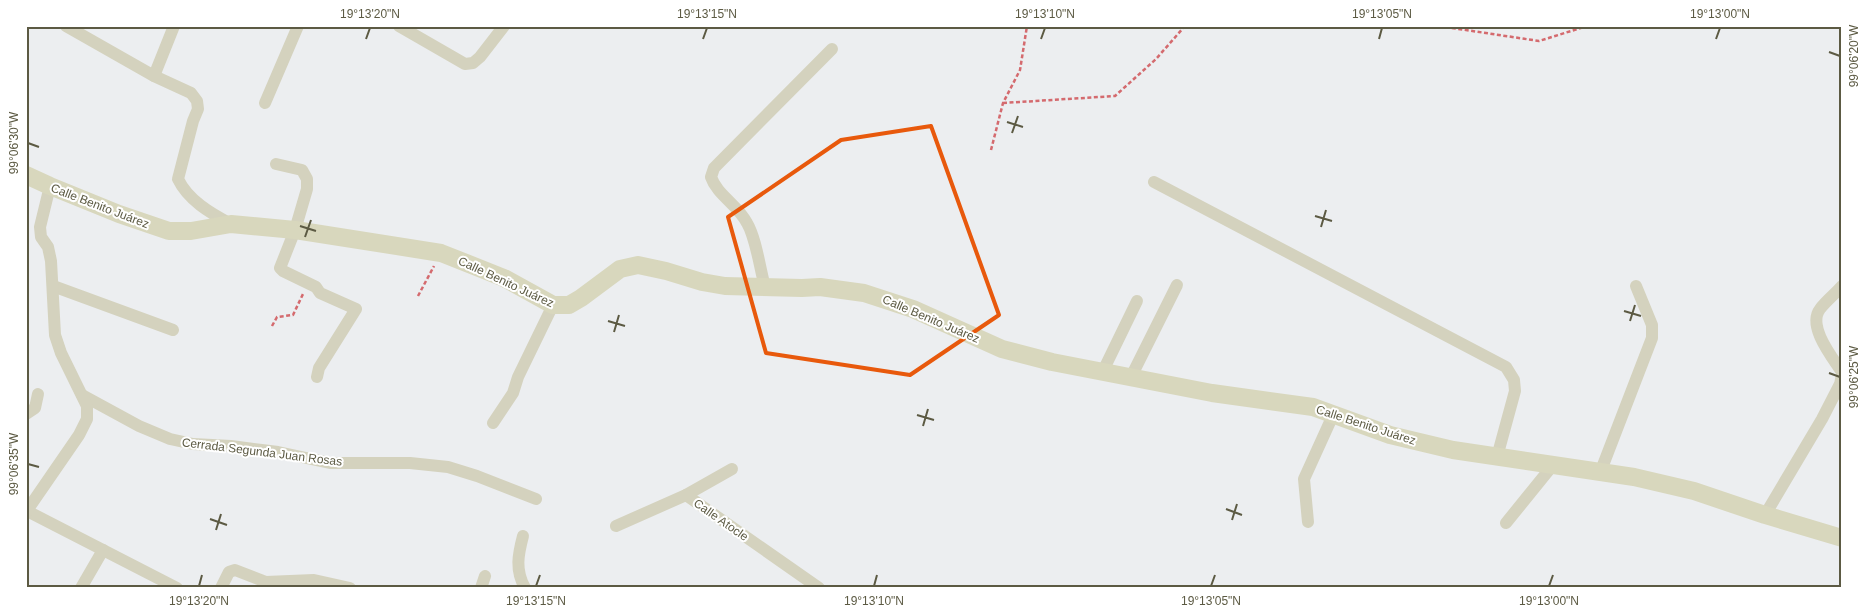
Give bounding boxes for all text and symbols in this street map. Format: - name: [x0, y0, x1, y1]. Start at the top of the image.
- text: 19°13'20"N: [340, 7, 400, 21]
- text: 19°13'15"N: [677, 7, 737, 21]
- text: 19°13'10"N: [1015, 7, 1075, 21]
- text: 19°13'05"N: [1352, 7, 1412, 21]
- text: 19°13'00"N: [1690, 7, 1750, 21]
- text: 99°06'20"W: [1847, 24, 1861, 87]
- text: 99°06'30"W: [7, 111, 21, 174]
- street label: Calle Benito Juárez: [49, 181, 151, 231]
- street label: Calle Benito Juárez: [456, 254, 556, 310]
- street label: Calle Benito Juárez: [880, 292, 982, 346]
- text: 99°06'25"W: [1847, 345, 1861, 408]
- street label: Calle Benito Juárez: [1314, 402, 1418, 448]
- text: 99°06'35"W: [7, 432, 21, 495]
- street label: Cerrada Segunda Juan Rosas: [181, 435, 343, 469]
- street label: Calle Atocle: [691, 496, 751, 544]
- text: 19°13'20"N: [169, 594, 229, 608]
- text: 19°13'15"N: [506, 594, 566, 608]
- text: 19°13'10"N: [844, 594, 904, 608]
- text: 19°13'05"N: [1181, 594, 1241, 608]
- text: 19°13'00"N: [1519, 594, 1579, 608]

